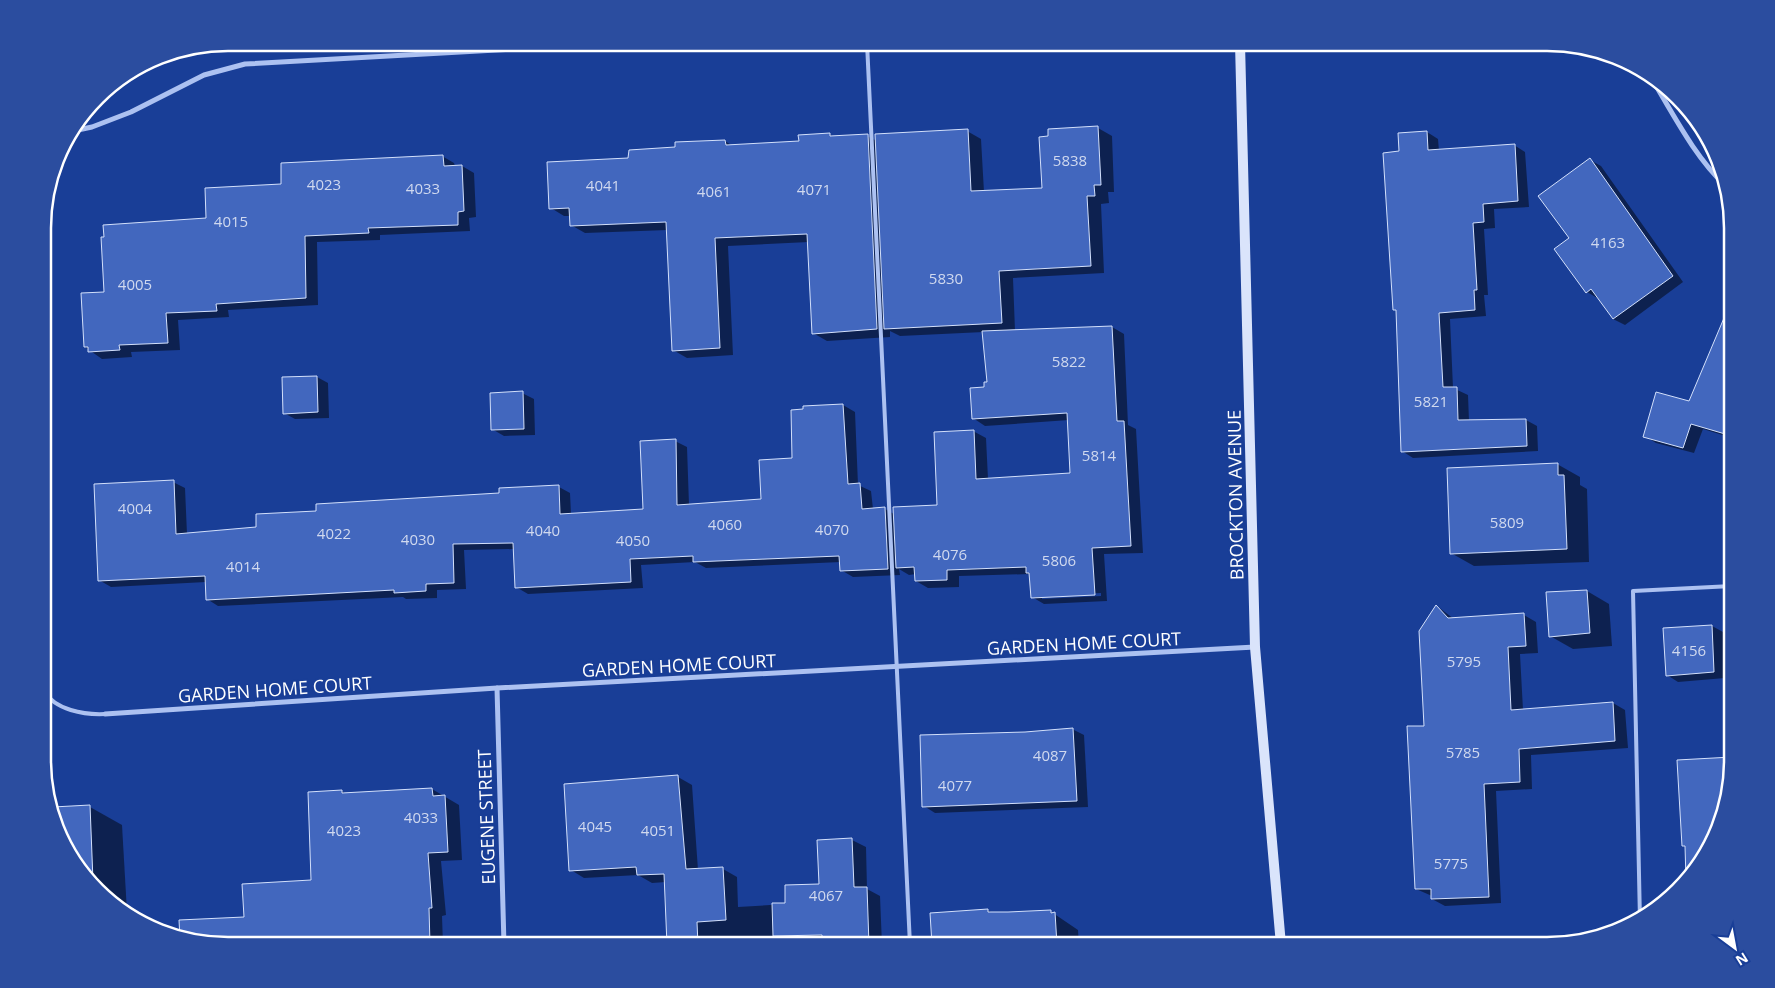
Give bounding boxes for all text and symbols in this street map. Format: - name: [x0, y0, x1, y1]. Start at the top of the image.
- house number: 5838: [1053, 150, 1087, 170]
- house number: 4023: [307, 174, 341, 194]
- house number: 4041: [586, 175, 620, 195]
- house number: 4033: [406, 178, 440, 198]
- house number: 4071: [797, 179, 831, 199]
- house number: 4061: [697, 181, 731, 201]
- house number: 4015: [214, 211, 248, 231]
- house number: 4163: [1591, 232, 1625, 252]
- house number: 5830: [929, 268, 963, 288]
- house number: 4005: [118, 274, 152, 294]
- house number: 5822: [1052, 351, 1086, 371]
- house number: 5821: [1414, 391, 1448, 411]
- street label: BROCKTON AVENUE: [1222, 410, 1248, 580]
- house number: 5814: [1082, 445, 1117, 465]
- house number: 4004: [118, 498, 153, 518]
- house number: 5809: [1490, 512, 1524, 532]
- house number: 4060: [708, 514, 742, 534]
- house number: 4070: [815, 519, 849, 539]
- house number: 4040: [526, 520, 560, 540]
- house number: 4022: [317, 523, 351, 543]
- house number: 4030: [401, 529, 435, 549]
- house number: 4050: [616, 530, 650, 550]
- house number: 4076: [933, 544, 967, 564]
- house number: 5806: [1042, 550, 1076, 570]
- house number: 4014: [226, 556, 261, 576]
- street label: GARDEN HOME COURT: [986, 626, 1182, 660]
- house number: 4156: [1672, 640, 1706, 660]
- street label: GARDEN HOME COURT: [581, 648, 777, 682]
- house number: 5795: [1447, 651, 1481, 671]
- street label: GARDEN HOME COURT: [177, 670, 373, 708]
- house number: 5785: [1446, 742, 1480, 762]
- house number: 4087: [1033, 745, 1067, 765]
- street label: EUGENE STREET: [472, 749, 500, 885]
- house number: 4077: [938, 775, 972, 795]
- house number: 4033: [404, 807, 438, 827]
- house number: 4045: [578, 816, 612, 836]
- house number: 4023: [327, 820, 361, 840]
- house number: 4051: [641, 820, 675, 840]
- house number: 5775: [1434, 853, 1468, 873]
- house number: 4067: [809, 885, 843, 905]
- north arrow: [1710, 923, 1760, 973]
- text: N: [1732, 948, 1752, 971]

